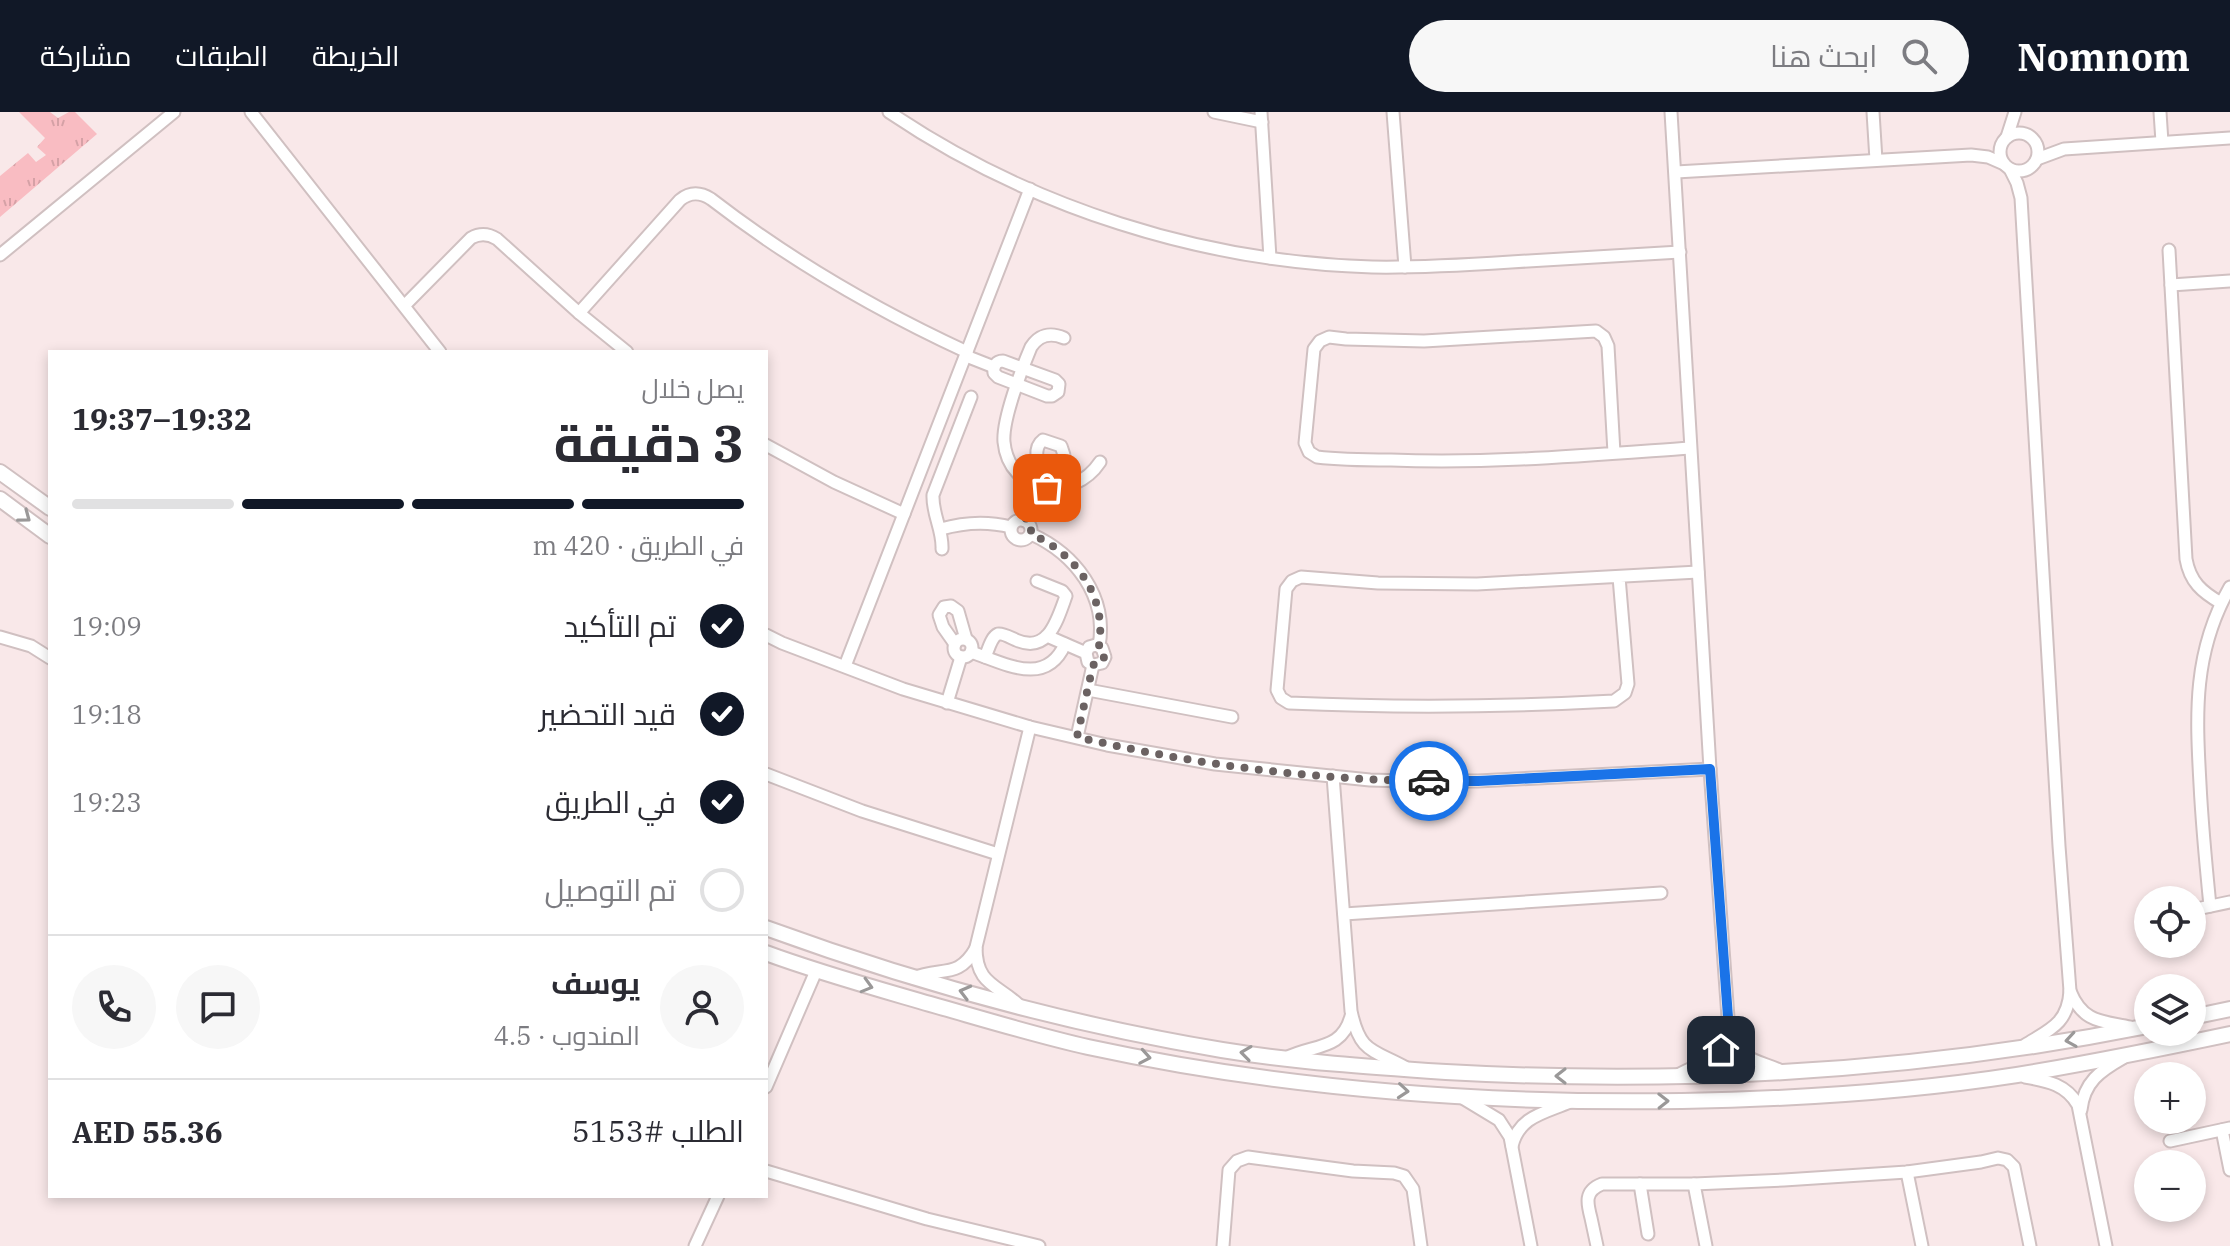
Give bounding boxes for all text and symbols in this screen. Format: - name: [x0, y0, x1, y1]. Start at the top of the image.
- search box: [1409, 20, 1969, 92]
- text: Nomnom: [2017, 32, 2190, 81]
- icon: search: [1897, 34, 1941, 78]
- text: ابحث هنا: [1770, 36, 1877, 75]
- text: مشاركة: [40, 37, 131, 74]
- text: الطبقات: [175, 37, 268, 74]
- text: الخريطة: [312, 37, 399, 74]
- text: يصل خلال: [641, 371, 744, 405]
- text: 19:32–19:37: [72, 399, 252, 438]
- text: 3 دقيقة: [554, 409, 744, 476]
- pin: [1013, 454, 1081, 522]
- icon: bag: [1025, 466, 1069, 510]
- one-way arrow: [16, 508, 31, 522]
- text: في الطريق · 420 m: [533, 528, 744, 562]
- icon: check: [700, 604, 744, 648]
- text: تم التأكيد: [564, 606, 676, 645]
- text: 19:09: [72, 609, 142, 643]
- icon: check: [700, 692, 744, 736]
- text: قيد التحضير: [539, 694, 676, 733]
- text: 19:18: [72, 697, 142, 731]
- courier: [1389, 741, 1469, 821]
- icon: car: [1407, 759, 1451, 803]
- icon: check: [700, 780, 744, 824]
- text: في الطريق: [545, 782, 676, 821]
- text: 19:23: [72, 785, 142, 819]
- text: تم التوصيل: [544, 870, 676, 909]
- map controls: [2134, 886, 2206, 1222]
- button: locate: [2134, 886, 2206, 958]
- text: يوسف: [551, 963, 640, 1002]
- button: phone: [72, 965, 156, 1049]
- button: chat: [176, 965, 260, 1049]
- button: person: [660, 965, 744, 1049]
- button: layers: [2134, 974, 2206, 1046]
- one-way arrow: [859, 976, 873, 993]
- one-way arrow: [959, 985, 973, 1002]
- pin: [1687, 1016, 1755, 1084]
- text: المندوب · 4.5: [493, 1018, 640, 1052]
- icon: home: [1699, 1028, 1743, 1072]
- one-way arrow: [2064, 1030, 2078, 1047]
- one-way arrow: [1240, 1045, 1253, 1062]
- one-way arrow: [1139, 1048, 1152, 1065]
- button: +: [2134, 1062, 2206, 1134]
- one-way arrow: [1554, 1067, 1567, 1085]
- one-way arrow: [1397, 1082, 1410, 1099]
- one-way arrow: [1657, 1092, 1670, 1110]
- text: الطلب #5153: [572, 1111, 744, 1150]
- text: AED 55.36: [72, 1112, 223, 1151]
- button: −: [2134, 1150, 2206, 1222]

